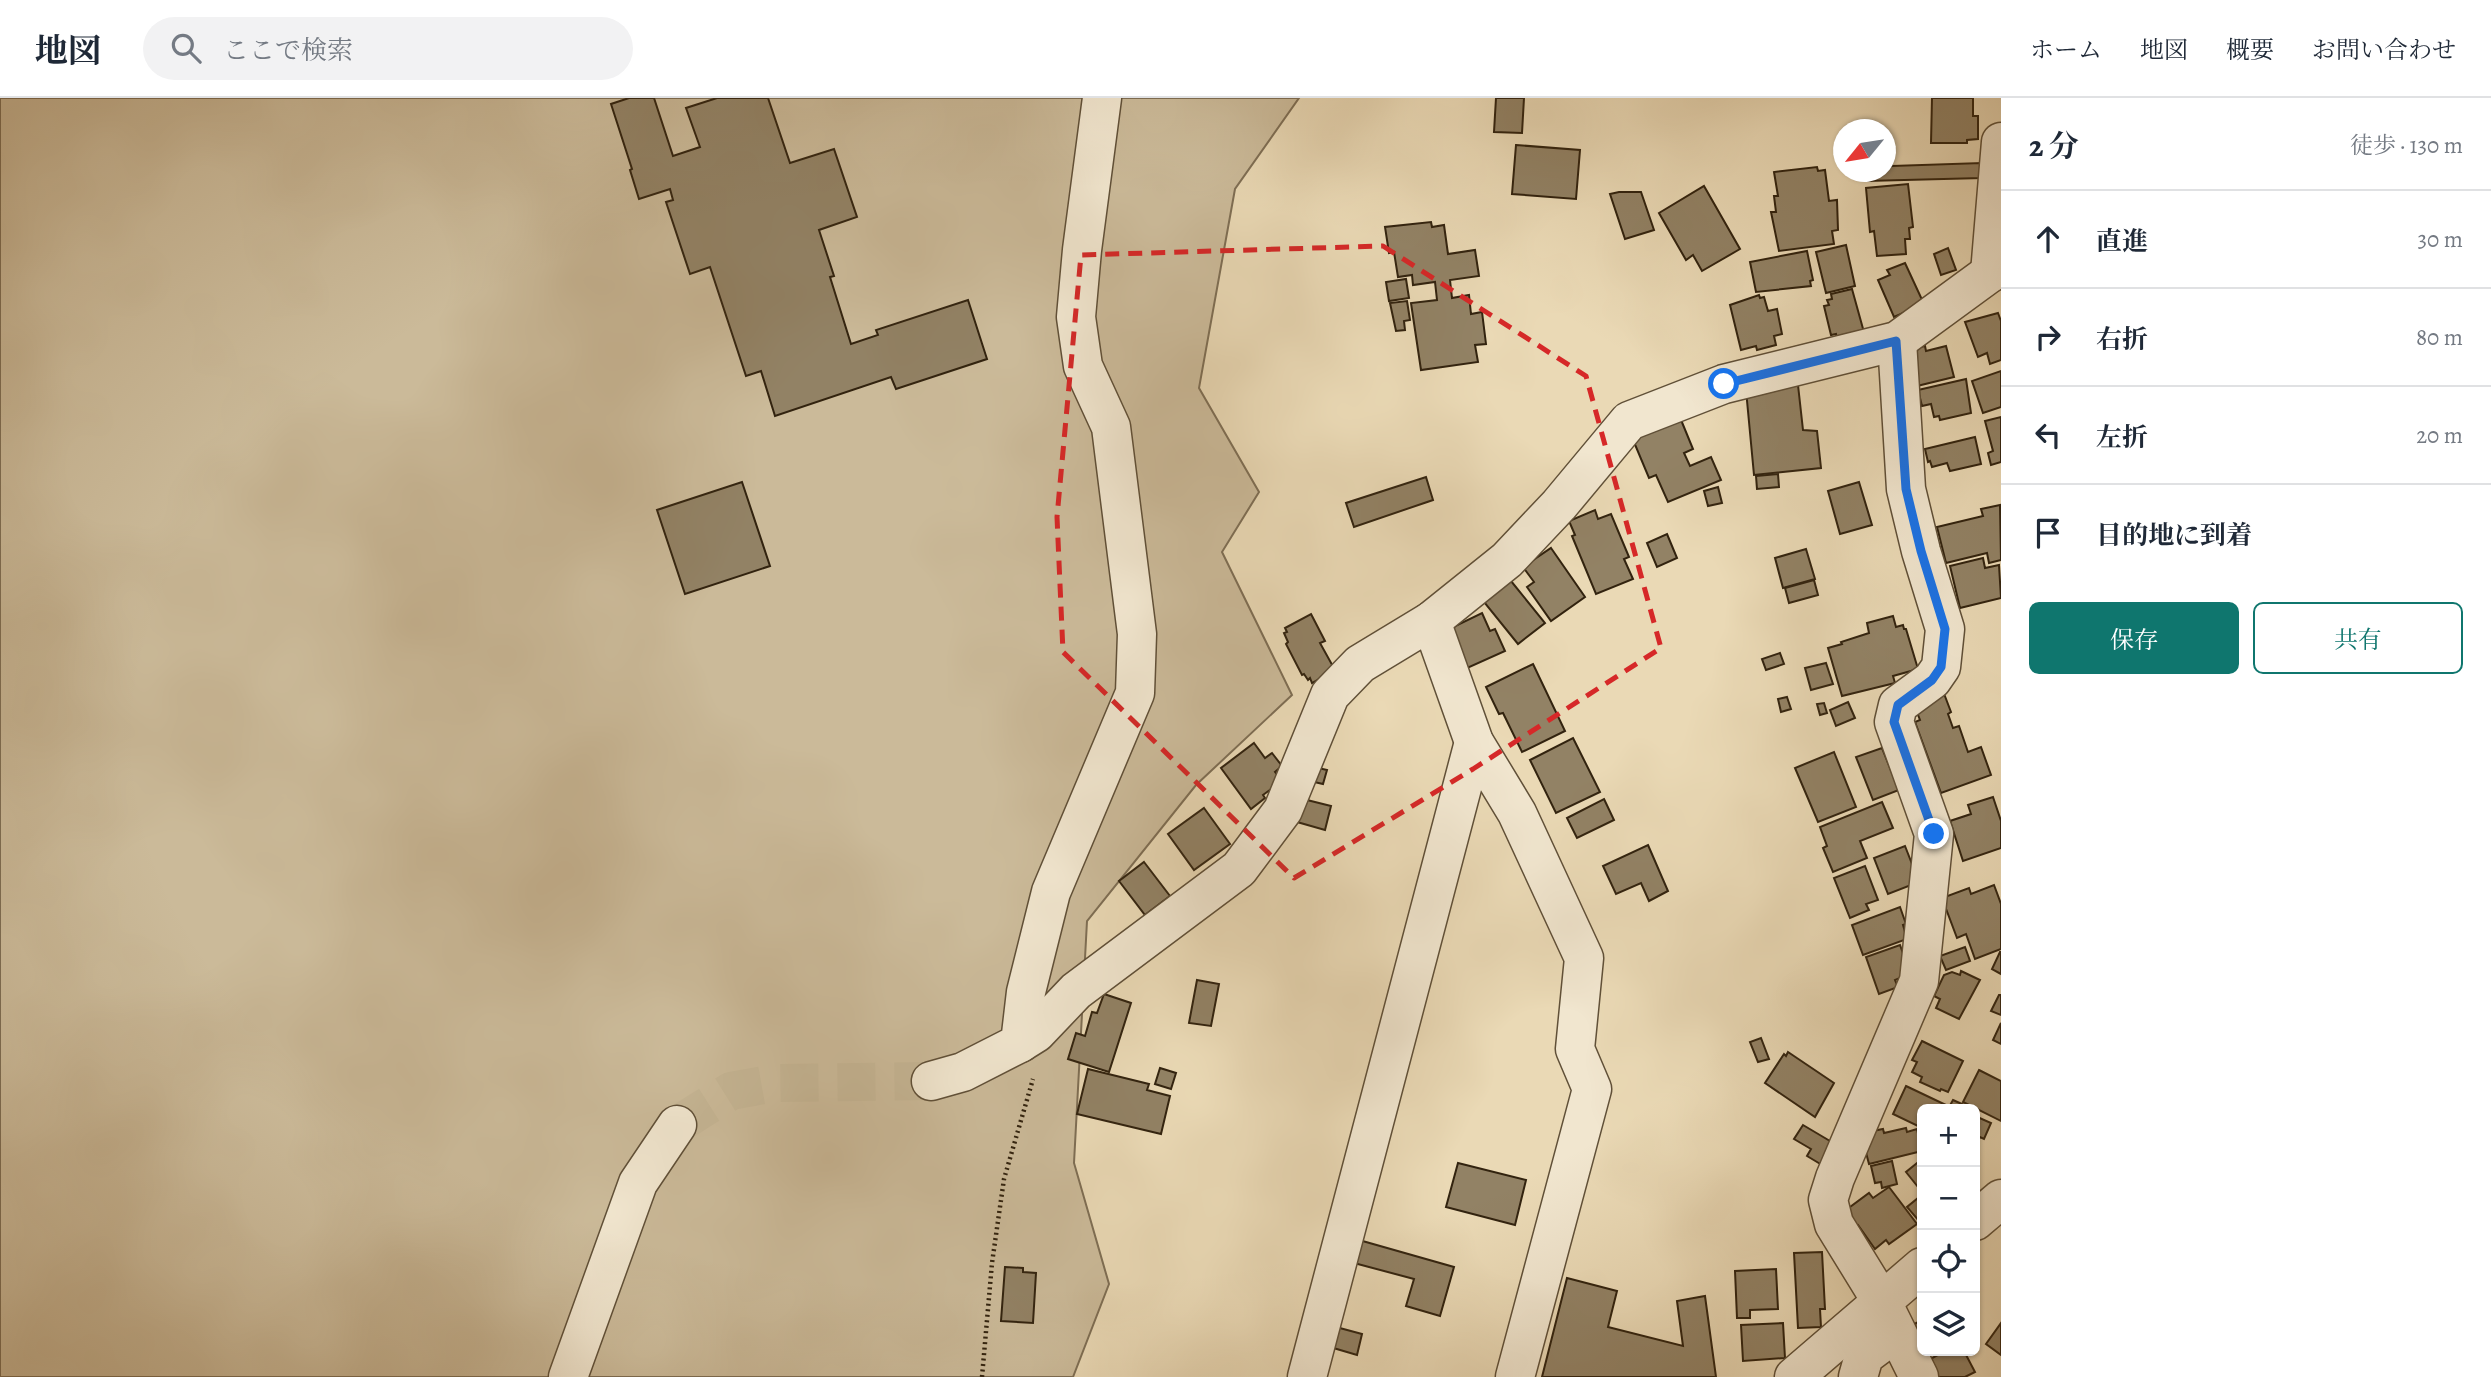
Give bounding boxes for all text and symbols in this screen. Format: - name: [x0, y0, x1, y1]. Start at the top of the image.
- search box: [143, 17, 633, 80]
- text: 地図: [35, 28, 101, 73]
- icon: search: [167, 29, 205, 67]
- text: ここで検索: [223, 33, 353, 68]
- text: ホーム: [2030, 34, 2102, 66]
- text: 地図: [2140, 34, 2188, 66]
- text: 概要: [2226, 34, 2274, 66]
- text: お問い合わせ: [2312, 34, 2456, 66]
- north arrow: [1833, 119, 1896, 182]
- text: 2 分: [2029, 126, 2079, 166]
- text: 徒歩 · 130 m: [2350, 130, 2463, 161]
- icon: ahead: [2029, 220, 2067, 258]
- text: 直進: [2096, 224, 2148, 259]
- text: 30 m: [2417, 224, 2463, 255]
- icon: right: [2029, 318, 2067, 356]
- text: 右折: [2096, 322, 2148, 357]
- text: 80 m: [2416, 322, 2463, 353]
- route start: [1708, 368, 1739, 399]
- icon: left: [2029, 416, 2067, 454]
- text: 左折: [2096, 420, 2148, 455]
- text: 20 m: [2416, 420, 2463, 451]
- icon: arrive: [2029, 514, 2067, 552]
- text: 目的地に到着: [2096, 518, 2252, 553]
- button: 保存: [2029, 602, 2239, 674]
- button: 共有: [2253, 602, 2463, 674]
- route end: [1918, 818, 1949, 849]
- map controls: [1917, 1104, 1980, 1356]
- button: +: [1917, 1104, 1980, 1167]
- button: −: [1917, 1167, 1980, 1230]
- button: locate: [1917, 1230, 1980, 1293]
- button: layers: [1917, 1293, 1980, 1356]

